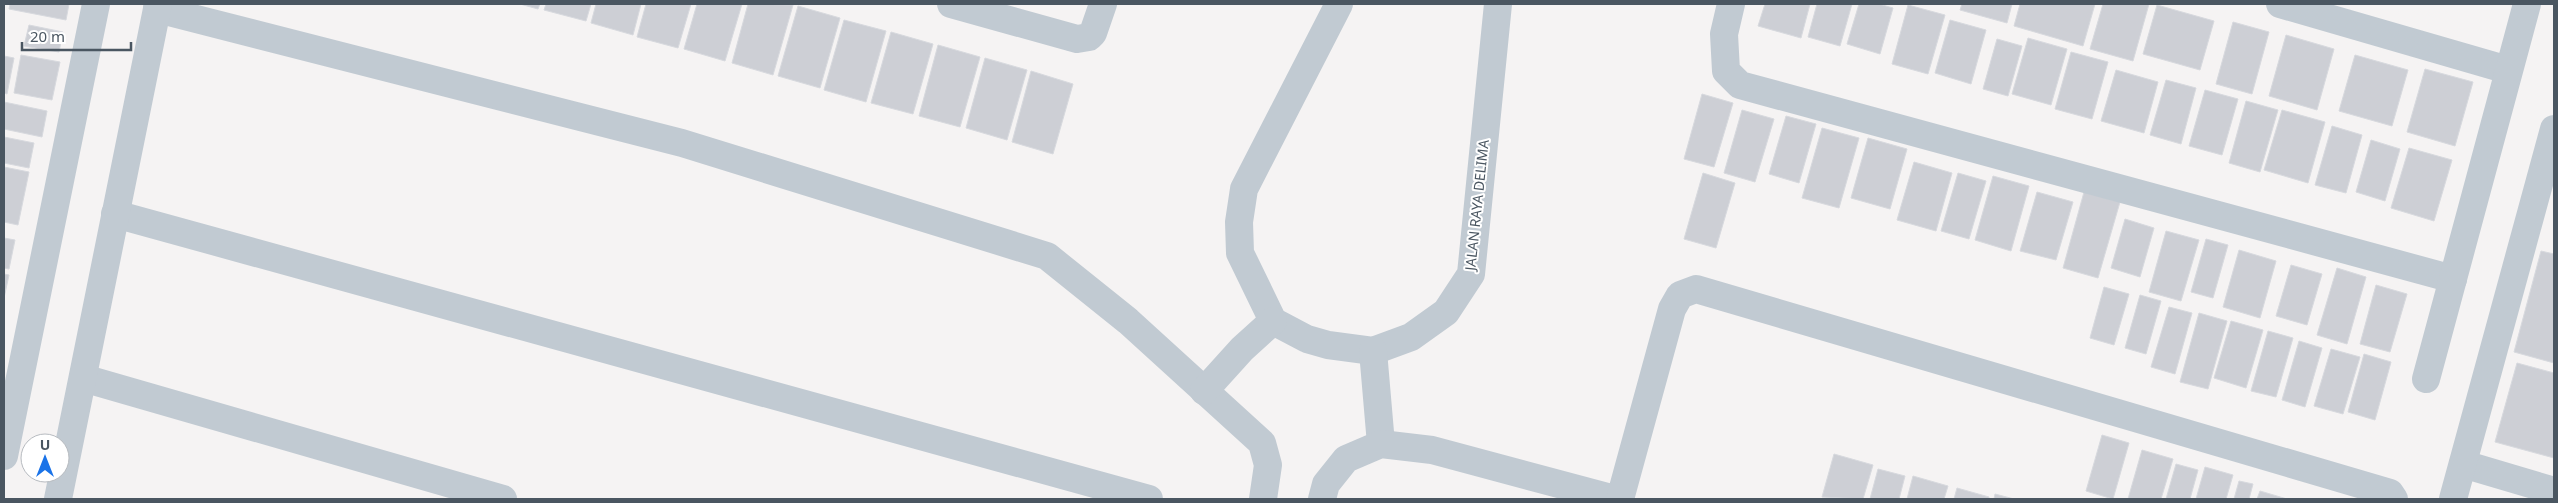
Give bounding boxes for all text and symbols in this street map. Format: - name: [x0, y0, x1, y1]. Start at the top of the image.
- scale bar: [22, 20, 131, 52]
- text: 20 m: [30, 26, 65, 46]
- street label: JALAN RAYA DELIMA: [1460, 138, 1493, 273]
- north arrow: [20, 433, 70, 483]
- text: U: [40, 435, 50, 454]

